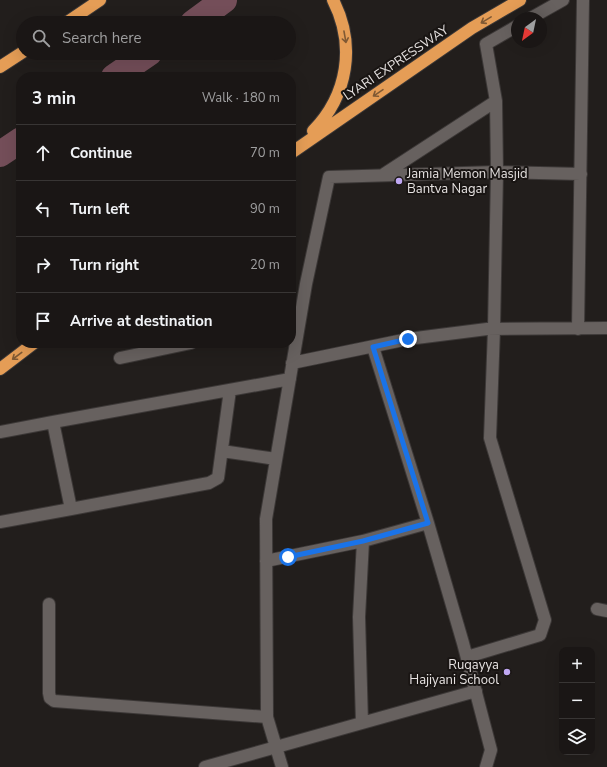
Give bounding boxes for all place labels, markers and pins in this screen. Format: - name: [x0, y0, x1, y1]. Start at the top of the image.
- place label: Jamia Memon Masjid Bantva Nagar: [406, 165, 528, 198]
- marker: Jamia Memon Masjid Bantva Nagar: [394, 176, 404, 186]
- place label: Ruqayya Hajiyani School: [409, 656, 499, 689]
- marker: Ruqayya Hajiyani School: [502, 667, 512, 677]

